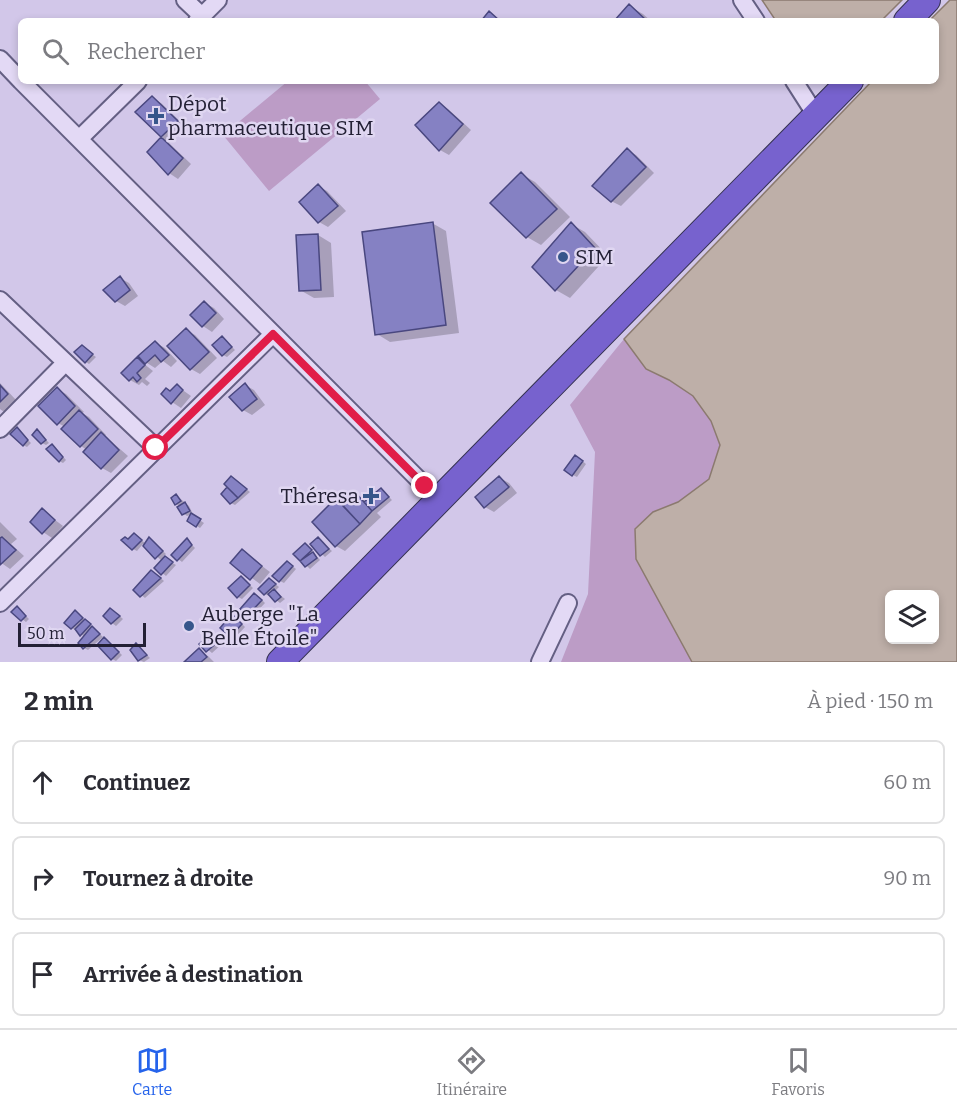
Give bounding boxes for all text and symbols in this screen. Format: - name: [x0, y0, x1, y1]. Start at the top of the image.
- search box: [18, 18, 939, 84]
- icon: search: [39, 35, 72, 68]
- text: Rechercher: [87, 38, 205, 65]
- place label: Dépot pharmaceutique SIM: [168, 91, 374, 141]
- marker: Dépot pharmaceutique SIM: [149, 109, 163, 123]
- place label: SIM: [575, 244, 613, 270]
- marker: SIM: [556, 250, 570, 264]
- route start: [142, 434, 168, 460]
- route end: [411, 472, 437, 498]
- place label: Théresa: [281, 483, 360, 509]
- marker: Théresa: [364, 489, 378, 503]
- map controls: [885, 590, 939, 644]
- button: layers: [885, 590, 939, 644]
- place label: Auberge "La Belle Étoile": [201, 601, 319, 651]
- marker: Auberge "La Belle Étoile": [182, 619, 196, 633]
- scale bar: [18, 620, 146, 648]
- text: 50 m: [27, 624, 64, 643]
- text: 2 min: [24, 686, 93, 717]
- text: À pied · 150 m: [807, 689, 933, 713]
- icon: ahead: [26, 766, 59, 799]
- text: Continuez: [83, 769, 190, 796]
- text: 60 m: [883, 770, 931, 794]
- icon: right: [26, 862, 59, 895]
- text: Tournez à droite: [83, 865, 253, 892]
- text: 90 m: [883, 866, 931, 890]
- icon: arrive: [26, 958, 59, 991]
- text: Arrivée à destination: [83, 961, 303, 988]
- tab: Carte: [132, 1044, 172, 1099]
- tab: Itinéraire: [437, 1044, 507, 1099]
- tab: Favoris: [771, 1044, 825, 1099]

